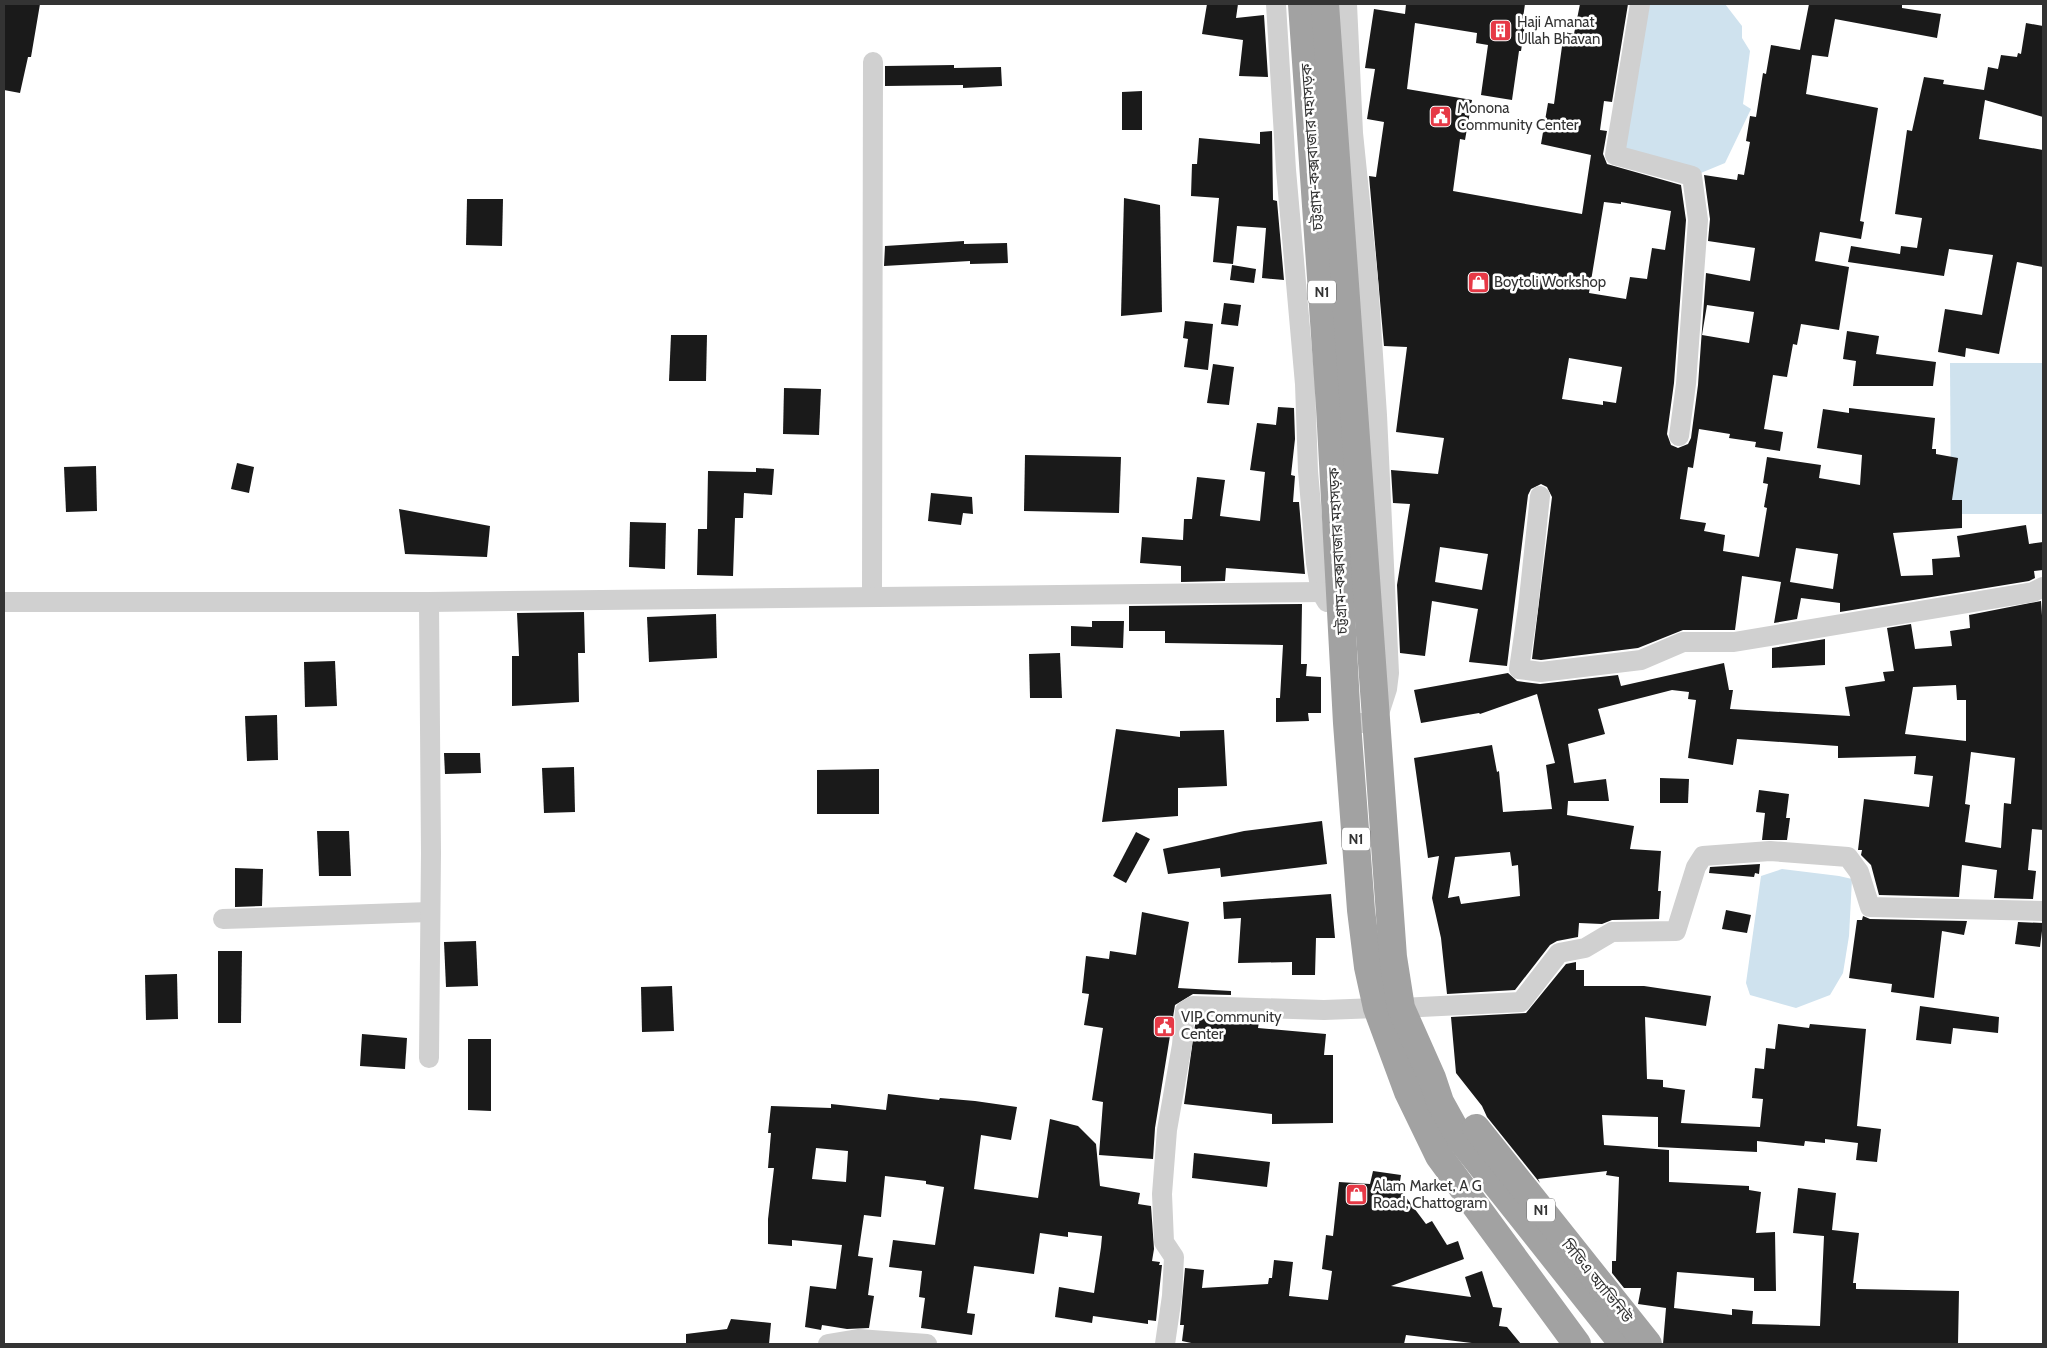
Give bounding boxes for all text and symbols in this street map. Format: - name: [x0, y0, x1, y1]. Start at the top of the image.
- place label: Haji Amanat Ullah Bhavan: [1517, 13, 1600, 48]
- building icon: Haji Amanat Ullah Bhavan: [1489, 19, 1513, 43]
- street label: চট্টগ্রাম-কক্সবাজার মহাসড়ক: [1297, 62, 1327, 232]
- place label: Monona Community Center: [1457, 99, 1579, 134]
- public building icon: Monona Community Center: [1429, 105, 1453, 129]
- shop icon: Boytoli Workshop: [1466, 270, 1490, 294]
- place label: Boytoli Workshop: [1494, 273, 1606, 291]
- road number: N1: [1308, 280, 1336, 304]
- street label: চট্টগ্রাম-কক্সবাজার মহাসড়ক: [1325, 466, 1351, 636]
- road number: N1: [1342, 828, 1370, 851]
- place label: VIP Community Center: [1181, 1008, 1282, 1043]
- public building icon: VIP Community Center: [1153, 1014, 1177, 1038]
- place label: Alam Market, A G Road, Chattogram: [1373, 1177, 1487, 1212]
- shop icon: Alam Market, A G Road, Chattogram: [1345, 1183, 1369, 1207]
- road number: N1: [1527, 1198, 1555, 1222]
- street label: সিডিএ অ্যাভিনিউ: [1557, 1235, 1636, 1327]

